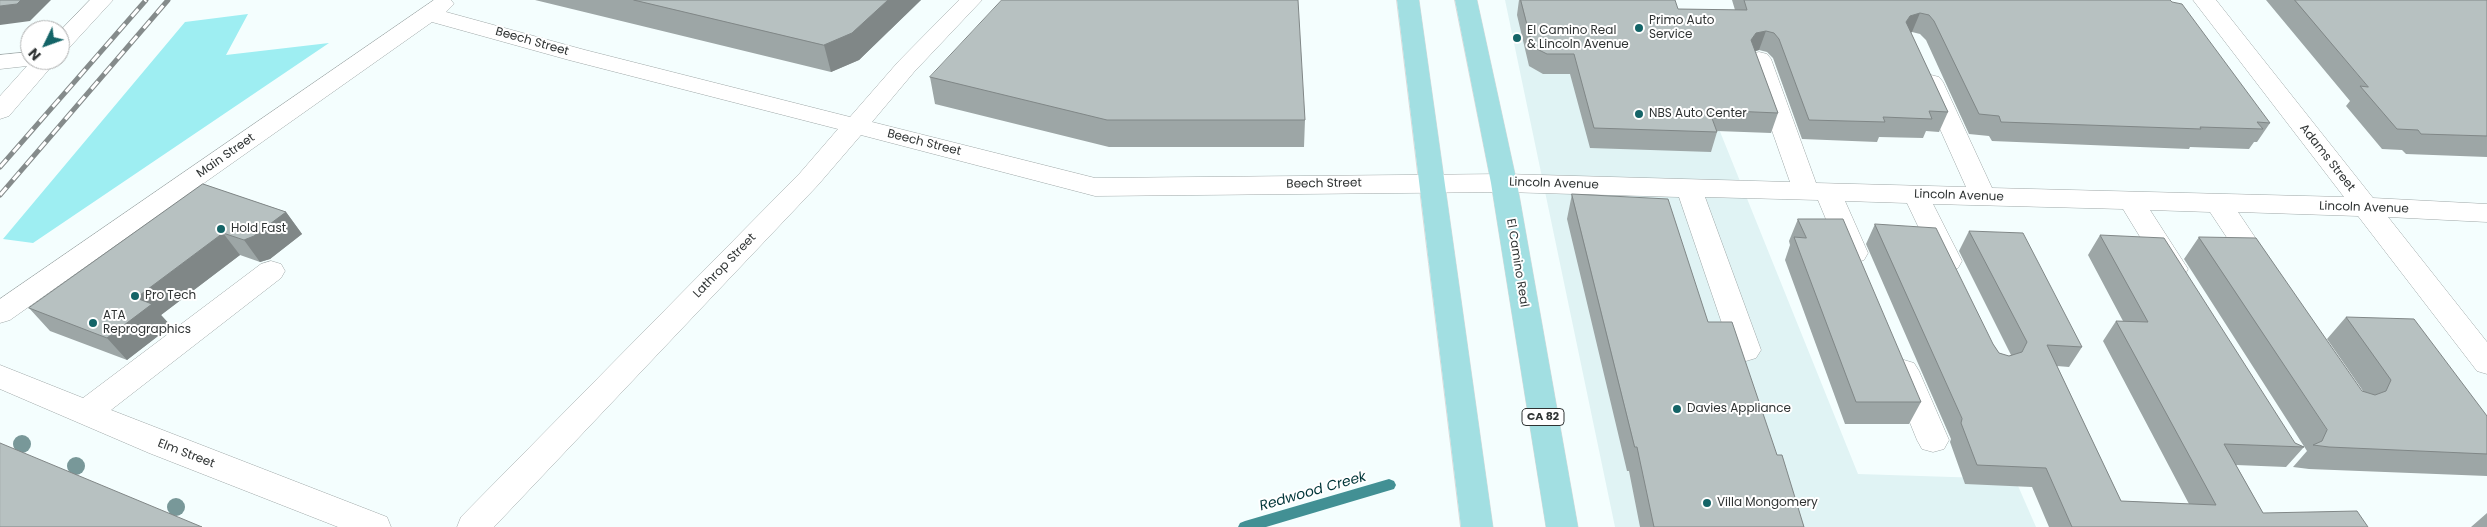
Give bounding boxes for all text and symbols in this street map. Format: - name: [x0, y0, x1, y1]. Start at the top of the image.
- place label: Primo Auto Service: [1649, 14, 1714, 42]
- north arrow: [20, 20, 70, 70]
- marker: Primo Auto Service: [1633, 22, 1645, 34]
- place label: El Camino Real & Lincoln Avenue: [1527, 24, 1629, 52]
- street label: Beech Street: [494, 25, 570, 59]
- marker: El Camino Real & Lincoln Avenue: [1511, 32, 1523, 44]
- text: N: [24, 44, 46, 65]
- place label: NBS Auto Center: [1649, 107, 1747, 121]
- marker: NBS Auto Center: [1633, 108, 1645, 120]
- street label: Adams Street: [2296, 122, 2358, 194]
- street label: Beech Street: [886, 127, 962, 159]
- street label: Main Street: [194, 131, 258, 181]
- street label: Lincoln Avenue: [1509, 175, 1599, 193]
- street label: Beech Street: [1286, 176, 1362, 192]
- street label: Lincoln Avenue: [1914, 187, 2004, 205]
- street label: Lincoln Avenue: [2319, 199, 2409, 217]
- street label: El Camino Real: [1503, 218, 1531, 308]
- place label: Hold Fast: [231, 222, 286, 236]
- marker: Hold Fast: [215, 223, 227, 235]
- street label: Lathrop Street: [691, 231, 759, 301]
- place label: Pro Tech: [145, 289, 196, 303]
- marker: Pro Tech: [129, 290, 141, 302]
- place label: ATA Reprographics: [103, 309, 191, 337]
- marker: ATA Reprographics: [87, 317, 99, 329]
- place label: Davies Appliance: [1687, 402, 1791, 416]
- marker: Davies Appliance: [1671, 403, 1683, 415]
- road number: CA 82: [1522, 408, 1564, 426]
- street label: Elm Street: [156, 437, 216, 471]
- water label: Redwood Creek: [1258, 469, 1368, 515]
- place label: Villa Mongomery: [1717, 496, 1818, 510]
- marker: Villa Mongomery: [1701, 497, 1713, 509]

